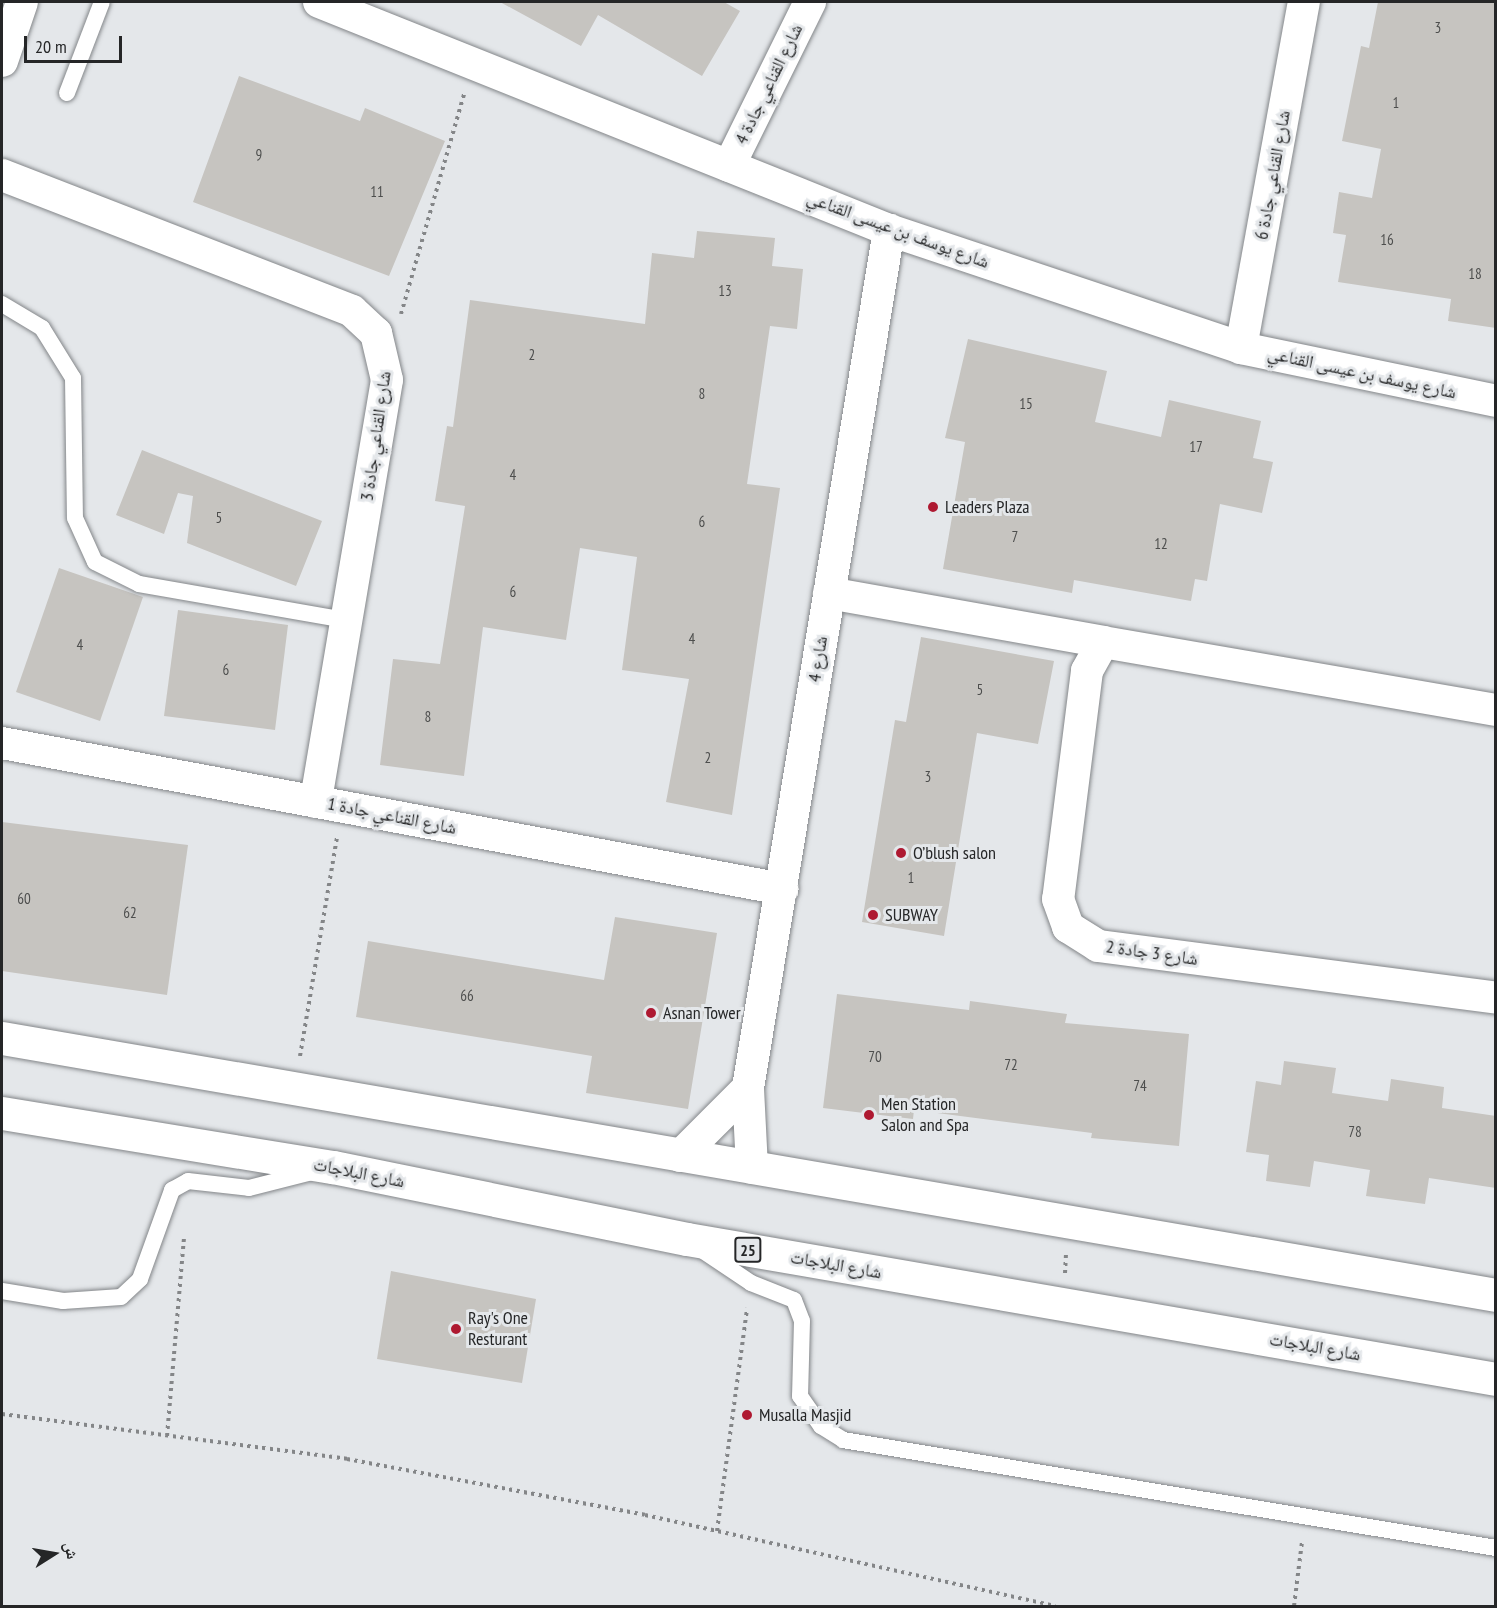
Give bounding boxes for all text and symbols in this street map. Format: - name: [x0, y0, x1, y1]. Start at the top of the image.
- house number: 3: [1435, 19, 1441, 37]
- street label: شارع القناعي جادة 4: [731, 20, 807, 148]
- scale bar: [27, 24, 124, 62]
- text: 20 m: [35, 35, 67, 58]
- house number: 1: [1393, 94, 1399, 112]
- street label: شارع القناعي جادة 6: [1251, 109, 1295, 241]
- house number: 9: [256, 146, 262, 164]
- house number: 11: [370, 183, 384, 201]
- street label: شارع يوسف بن عيسى القناعي: [804, 187, 992, 273]
- house number: 16: [1380, 231, 1394, 249]
- house number: 18: [1468, 265, 1482, 283]
- house number: 13: [718, 282, 732, 300]
- street label: شارع يوسف بن عيسى القناعي: [1266, 342, 1458, 404]
- house number: 2: [529, 346, 535, 364]
- street label: شارع القناعي جادة 3: [356, 370, 396, 502]
- house number: 8: [699, 385, 705, 403]
- house number: 15: [1019, 395, 1033, 413]
- house number: 17: [1189, 438, 1203, 456]
- house number: 4: [510, 466, 516, 484]
- place label: Leaders Plaza: [945, 496, 1030, 518]
- marker: Leaders Plaza: [926, 500, 940, 514]
- house number: 5: [216, 509, 222, 527]
- house number: 6: [699, 513, 705, 531]
- house number: 7: [1012, 528, 1018, 546]
- house number: 12: [1154, 535, 1168, 553]
- house number: 6: [510, 583, 516, 601]
- house number: 4: [689, 630, 695, 648]
- street label: شارع 4: [804, 635, 832, 683]
- house number: 4: [77, 636, 83, 654]
- house number: 6: [223, 661, 229, 679]
- house number: 5: [977, 681, 983, 699]
- house number: 8: [425, 708, 431, 726]
- house number: 2: [705, 749, 711, 767]
- house number: 3: [925, 768, 931, 786]
- street label: شارع القناعي جادة 1: [326, 793, 458, 839]
- place label: O’blush salon: [913, 842, 996, 864]
- marker: O’blush salon: [894, 846, 908, 860]
- house number: 1: [908, 869, 914, 887]
- house number: 60: [17, 890, 31, 908]
- house number: 62: [123, 904, 137, 922]
- place label: SUBWAY: [885, 904, 938, 926]
- marker: SUBWAY: [866, 908, 880, 922]
- street label: شارع 3 جادة 2: [1105, 936, 1199, 970]
- house number: 66: [460, 987, 474, 1005]
- place label: Asnan Tower: [663, 1002, 741, 1024]
- marker: Asnan Tower: [644, 1006, 658, 1020]
- house number: 70: [868, 1048, 882, 1066]
- house number: 72: [1004, 1056, 1018, 1074]
- house number: 74: [1133, 1077, 1147, 1095]
- place label: Men Station Salon and Spa: [881, 1094, 969, 1136]
- marker: Men Station Salon and Spa: [862, 1108, 876, 1122]
- house number: 78: [1348, 1123, 1362, 1141]
- street label: شارع البلاجات: [312, 1154, 406, 1192]
- road number: 25: [733, 1237, 763, 1263]
- street label: شارع البلاجات: [789, 1246, 883, 1284]
- place label: Ray's One Resturant: [468, 1308, 528, 1350]
- marker: Ray's One Resturant: [449, 1322, 463, 1336]
- street label: شارع البلاجات: [1268, 1328, 1362, 1366]
- place label: Musalla Masjid: [759, 1404, 851, 1426]
- marker: Musalla Masjid: [740, 1408, 754, 1422]
- north arrow: [24, 1524, 84, 1584]
- text: ش: [60, 1540, 83, 1561]

